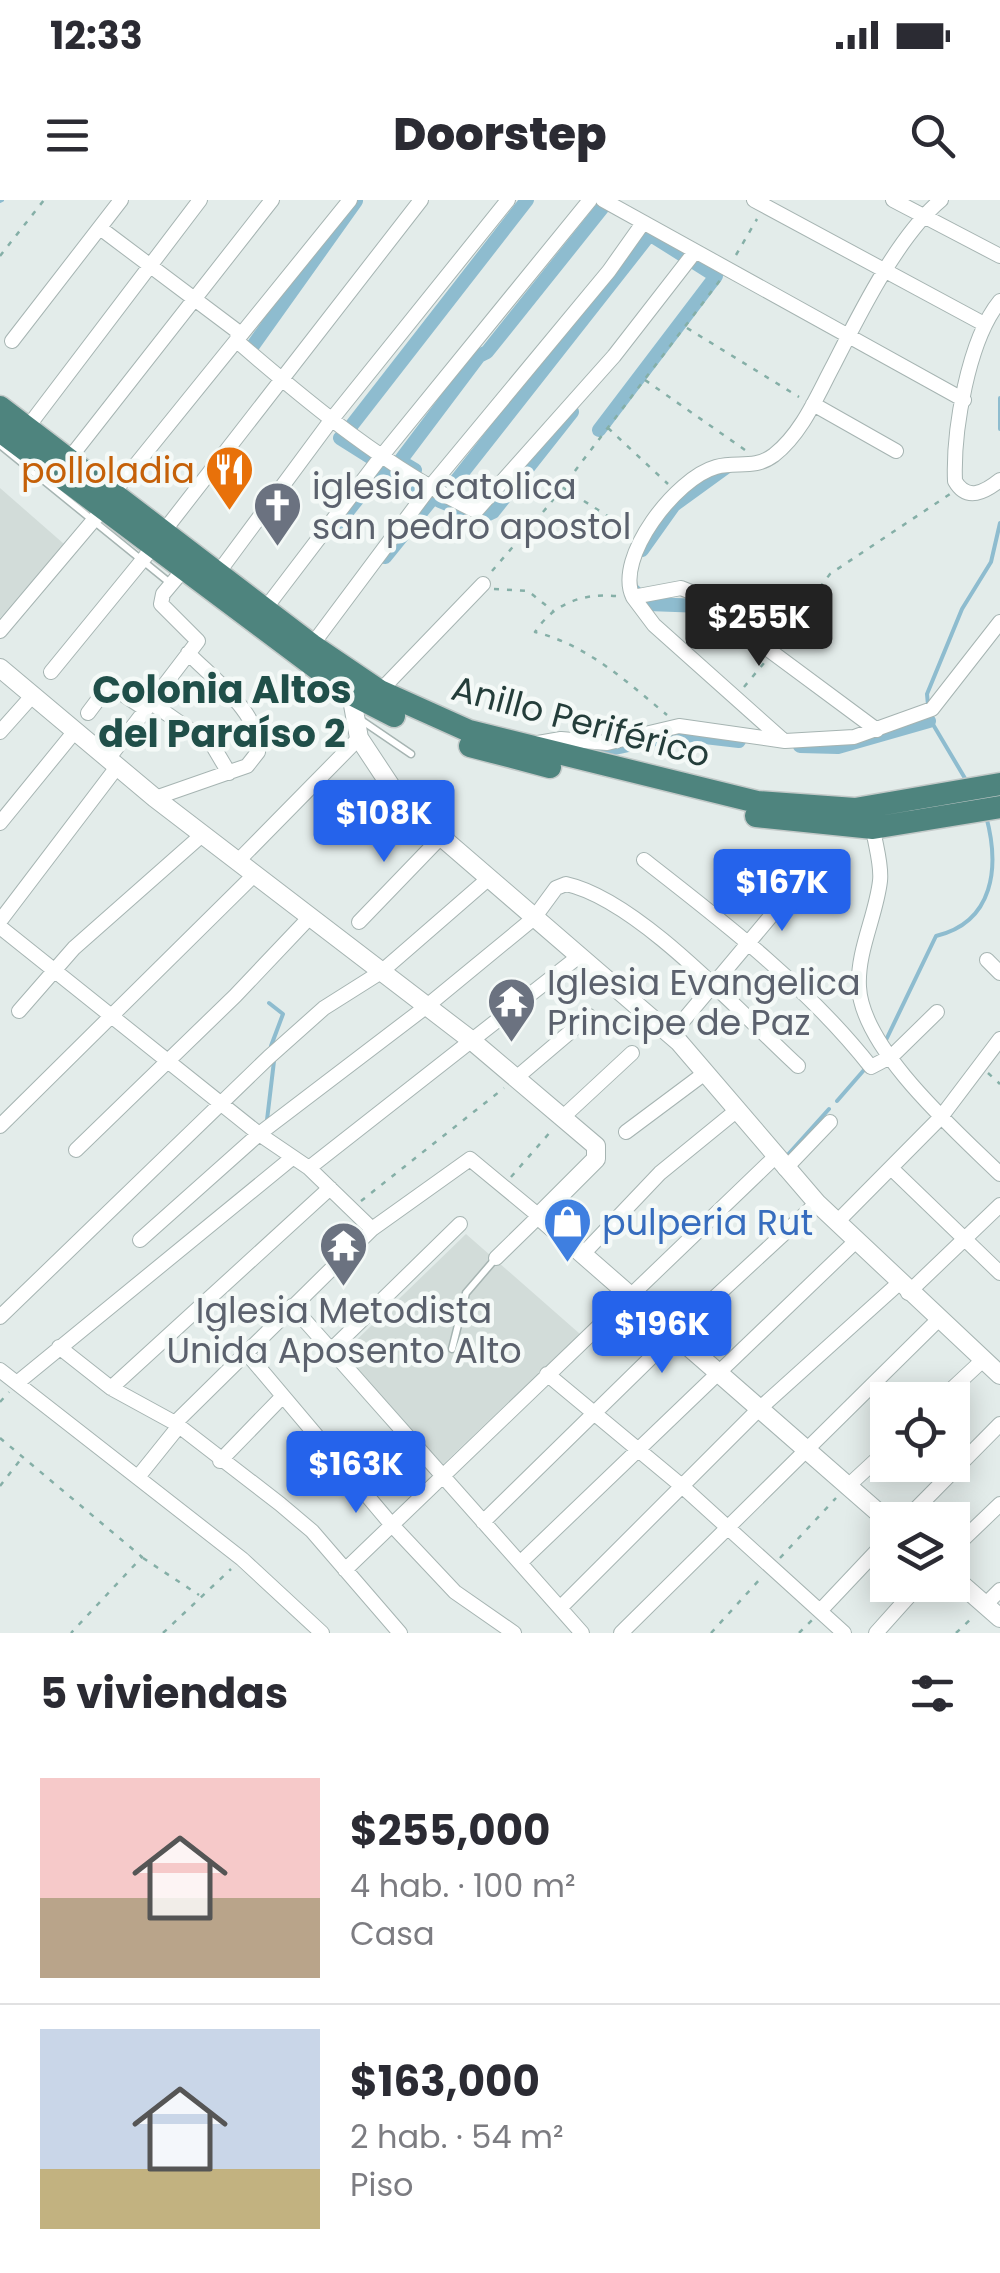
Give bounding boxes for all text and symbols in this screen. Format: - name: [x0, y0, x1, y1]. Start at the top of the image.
- text: 12:33: [50, 9, 143, 62]
- text: Doorstep: [393, 103, 607, 166]
- icon: menu: [40, 108, 95, 163]
- icon: search: [905, 108, 960, 163]
- restaurant icon: polloladia: [204, 444, 256, 512]
- place label: polloladia: [21, 446, 195, 495]
- place label: iglesia catolica san pedro apostol: [312, 462, 631, 551]
- church icon: iglesia catolica san pedro apostol: [251, 480, 303, 548]
- pin: $255K: [689, 584, 829, 669]
- text: $255K: [707, 594, 811, 639]
- district label: Colonia Altos del Paraíso 2: [92, 663, 352, 760]
- street label: Anillo Periférico: [446, 663, 716, 779]
- pin: $108K: [314, 780, 454, 865]
- text: $108K: [336, 790, 433, 835]
- pin: $167K: [712, 849, 852, 934]
- text: $167K: [736, 859, 828, 904]
- place label: Iglesia Evangelica Principe de Paz: [547, 958, 861, 1047]
- temple icon: Iglesia Evangelica Principe de Paz: [486, 976, 538, 1044]
- shop icon: pulperia Rut: [541, 1196, 593, 1264]
- place label: pulperia Rut: [602, 1198, 813, 1247]
- temple icon: Iglesia Metodista Unida Aposento Alto: [318, 1220, 370, 1288]
- place label: Iglesia Metodista Unida Aposento Alto: [166, 1286, 522, 1375]
- pin: $196K: [592, 1291, 732, 1376]
- text: $196K: [614, 1301, 710, 1346]
- map controls: [870, 1382, 970, 1602]
- button: locate: [870, 1382, 970, 1482]
- pin: $163K: [286, 1431, 426, 1516]
- text: $163K: [308, 1441, 404, 1486]
- button: layers: [870, 1502, 970, 1602]
- text: 5 viviendas: [40, 1664, 288, 1723]
- icon: filters: [905, 1666, 960, 1721]
- text: $255,000: [350, 1801, 550, 1860]
- icon: home: [120, 1818, 240, 1938]
- text: 4 hab. · 100 m²: [350, 1863, 576, 1908]
- text: Casa: [350, 1911, 435, 1956]
- text: $163,000: [350, 2052, 540, 2111]
- icon: home: [120, 2069, 240, 2189]
- text: 2 hab. · 54 m²: [350, 2114, 564, 2159]
- text: Piso: [350, 2162, 414, 2207]

